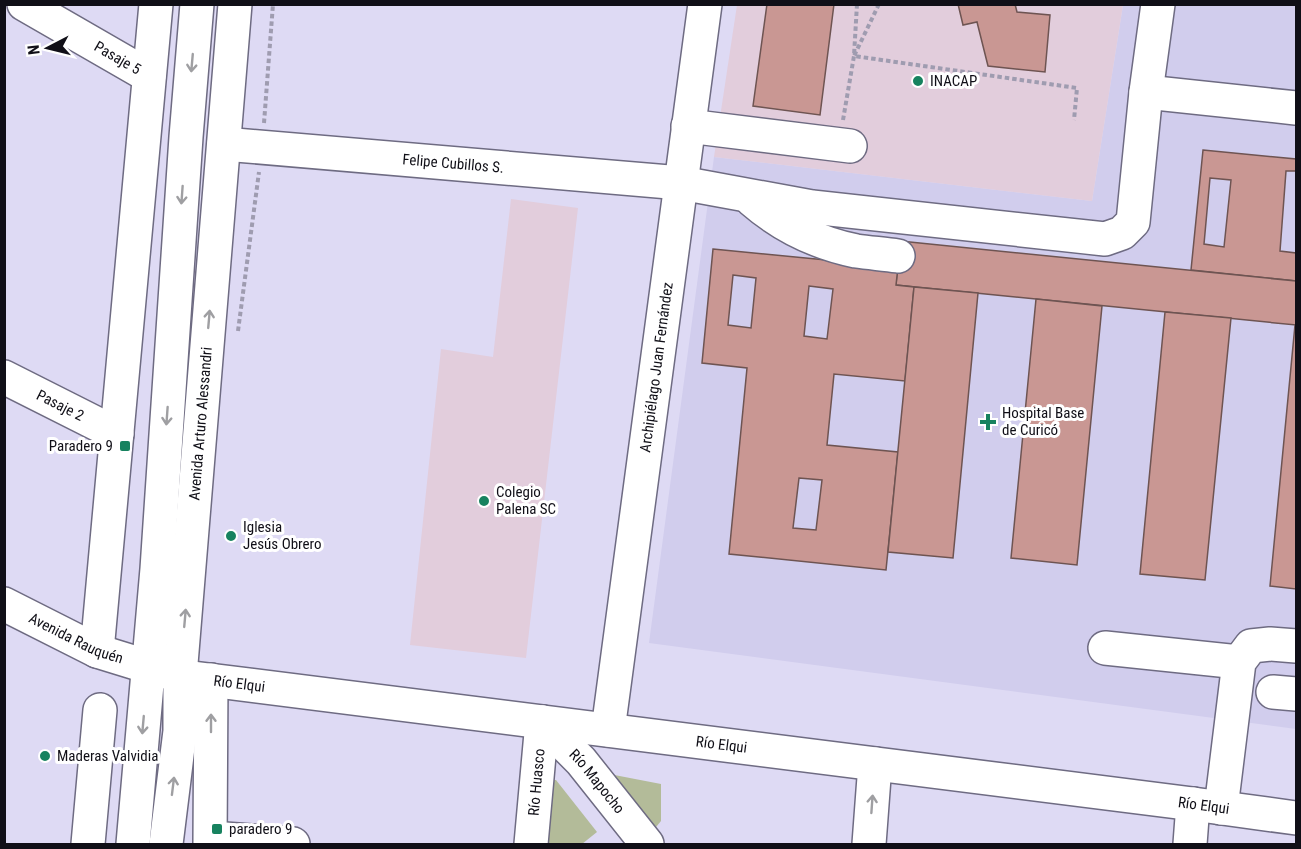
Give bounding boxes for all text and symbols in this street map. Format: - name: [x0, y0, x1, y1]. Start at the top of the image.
- north arrow: [18, 18, 78, 78]
- street label: Pasaje 5: [91, 37, 144, 78]
- text: N: [24, 44, 44, 56]
- one-way arrow: [186, 52, 197, 72]
- place label: INACAP: [930, 72, 977, 90]
- marker: INACAP: [911, 74, 925, 88]
- street label: Felipe Cubillos S.: [402, 150, 505, 177]
- one-way arrow: [176, 185, 187, 205]
- street label: Archipiélago Juan Fernández: [636, 281, 677, 453]
- one-way arrow: [204, 309, 215, 329]
- street label: Avenida Arturo Alessandri: [185, 346, 216, 501]
- street label: Pasaje 2: [34, 386, 87, 425]
- place label: Hospital Base de Curicó: [1002, 404, 1084, 439]
- one-way arrow: [161, 406, 172, 426]
- marker: Hospital Base de Curicó: [979, 413, 997, 431]
- place label: Paradero 9: [49, 437, 113, 455]
- marker: Paradero 9: [118, 439, 132, 453]
- place label: Colegio Palena SC: [496, 483, 556, 518]
- marker: Colegio Palena SC: [477, 494, 491, 508]
- place label: Iglesia Jesús Obrero: [243, 518, 322, 553]
- marker: Iglesia Jesús Obrero: [224, 529, 238, 543]
- one-way arrow: [179, 608, 190, 628]
- street label: Avenida Rauquén: [26, 609, 125, 667]
- street label: Río Elqui: [213, 672, 266, 696]
- one-way arrow: [205, 714, 217, 734]
- one-way arrow: [137, 715, 148, 735]
- street label: Río Elqui: [695, 732, 748, 757]
- street label: Río Mapocho: [565, 745, 628, 817]
- place label: Maderas Valvidia: [57, 747, 158, 765]
- street label: Río Huasco: [525, 748, 549, 817]
- marker: Maderas Valvidia: [38, 749, 52, 763]
- one-way arrow: [168, 777, 179, 797]
- street label: Río Elqui: [1177, 793, 1230, 818]
- one-way arrow: [867, 795, 878, 815]
- place label: paradero 9: [229, 820, 292, 838]
- marker: paradero 9: [210, 822, 224, 836]

